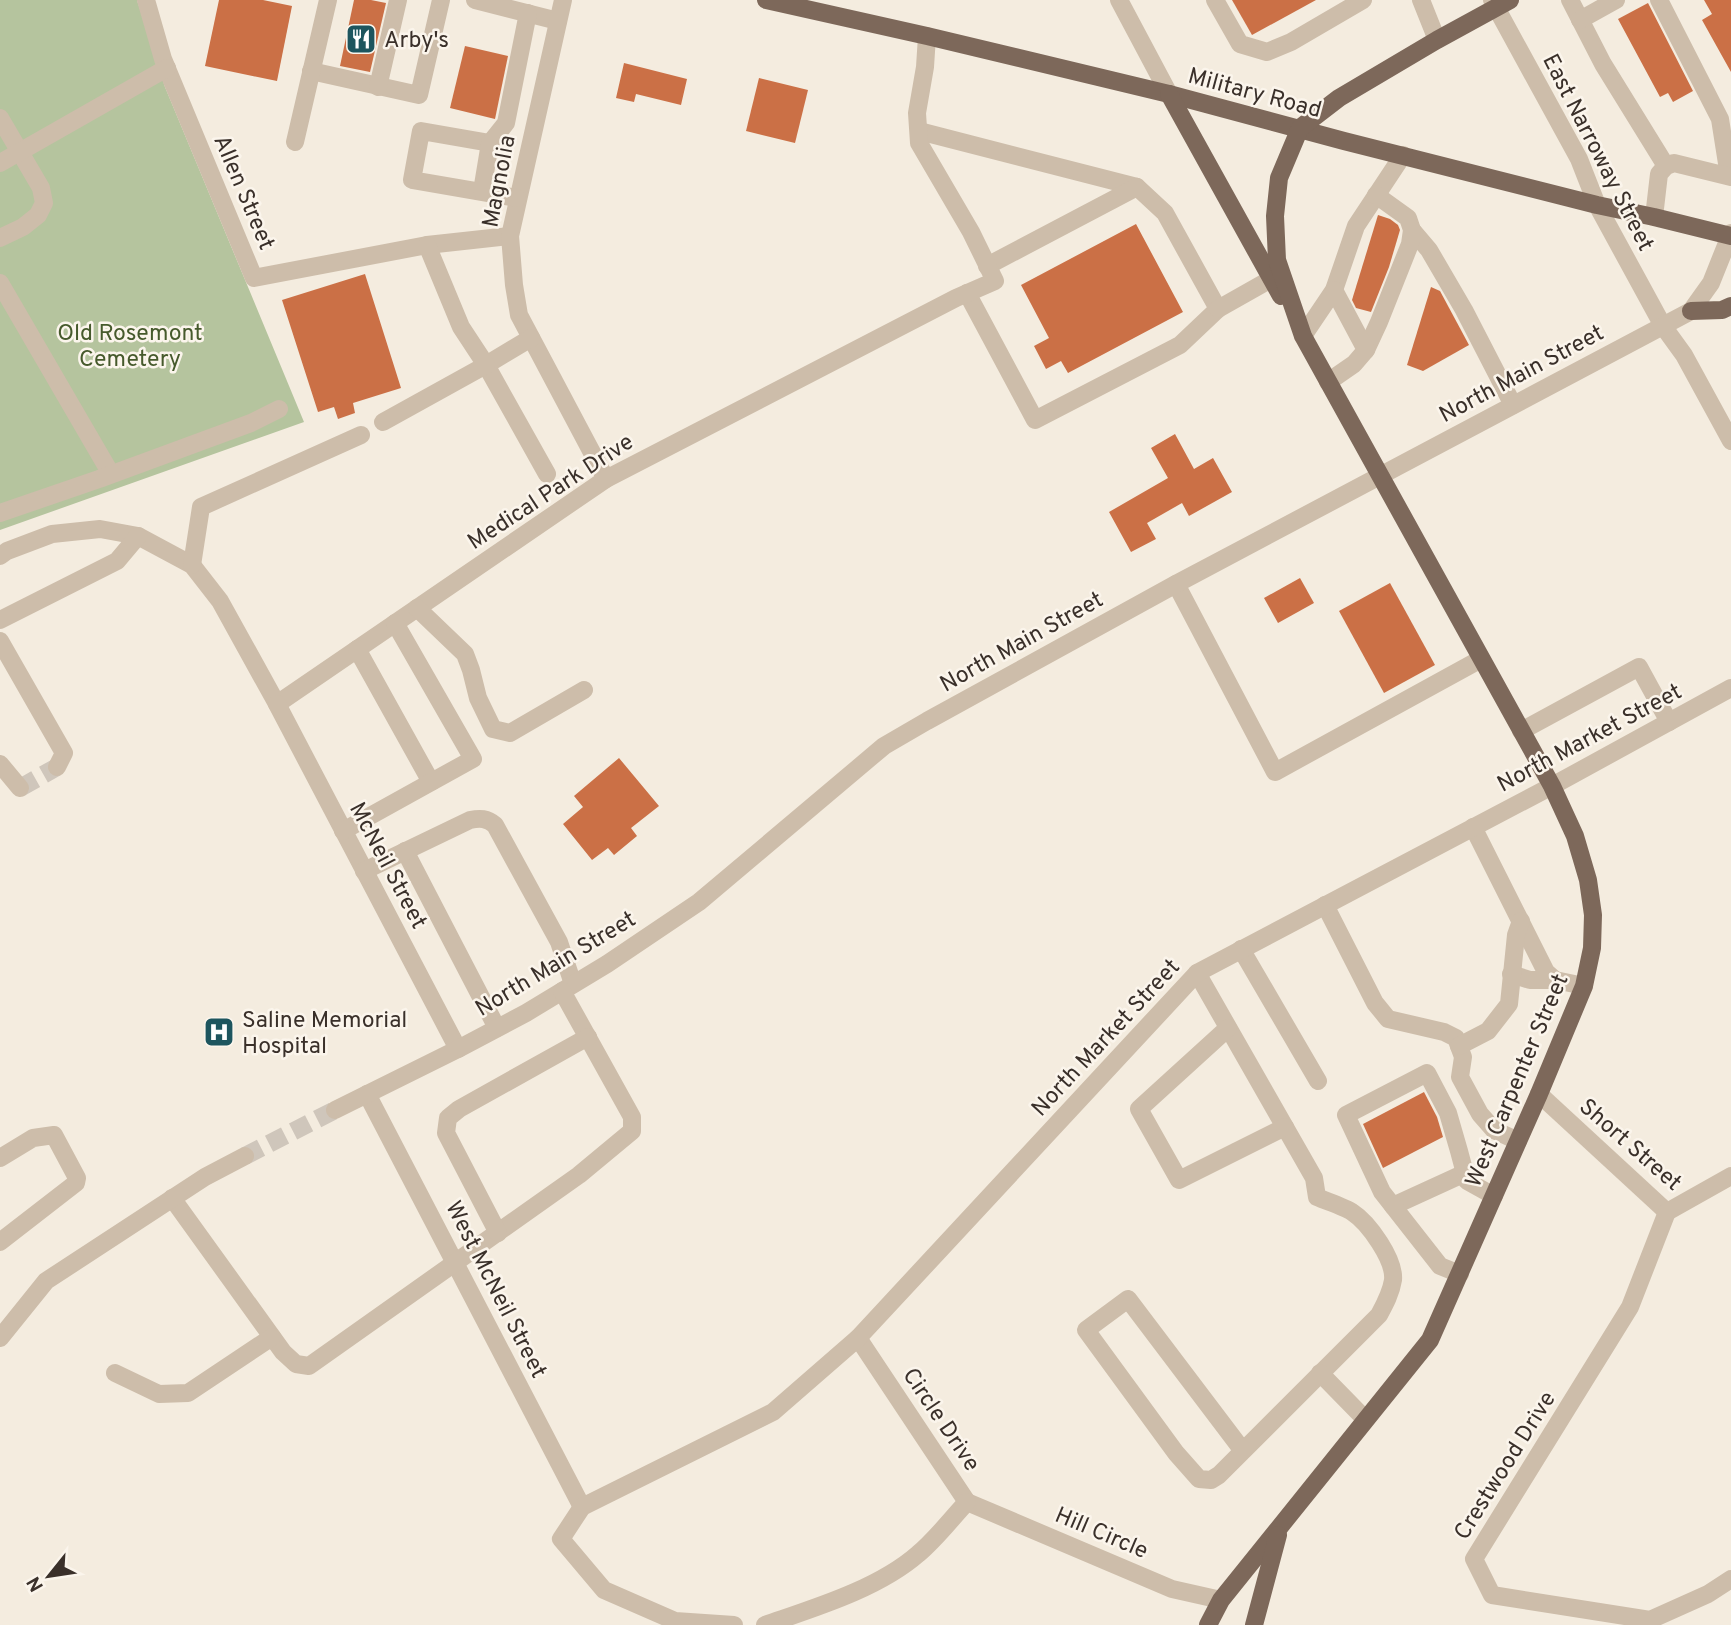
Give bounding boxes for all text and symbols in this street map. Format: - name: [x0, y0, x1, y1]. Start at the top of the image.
- restaurant icon: Arby's: [344, 22, 378, 56]
- place label: Arby's: [384, 27, 449, 56]
- street label: East Narroway Street: [1535, 50, 1659, 257]
- street label: Military Road: [1184, 63, 1324, 126]
- street label: Allen Street: [206, 131, 280, 255]
- street label: Magnolia: [477, 133, 524, 230]
- park label: Old Rosemont Cemetery: [57, 320, 203, 375]
- street label: North Main Street: [1435, 320, 1609, 431]
- street label: Medical Park Drive: [463, 429, 640, 558]
- street label: North Main Street: [935, 586, 1109, 700]
- street label: North Market Street: [1493, 678, 1688, 800]
- street label: McNeil Street: [341, 798, 432, 934]
- street label: North Main Street: [471, 906, 642, 1025]
- street label: North Market Street: [1026, 954, 1187, 1124]
- street label: West Carpenter Street: [1460, 970, 1576, 1192]
- place label: Saline Memorial Hospital: [242, 1007, 407, 1062]
- hospital icon: Saline Memorial Hospital: [202, 1015, 236, 1049]
- street label: Short Street: [1572, 1093, 1687, 1198]
- street label: West McNeil Street: [438, 1197, 552, 1384]
- street label: Circle Drive: [895, 1363, 985, 1478]
- street label: Crestwood Drive: [1449, 1387, 1563, 1546]
- street label: Hill Circle: [1050, 1502, 1152, 1567]
- north arrow: [14, 1541, 84, 1611]
- text: N: [22, 1572, 50, 1595]

